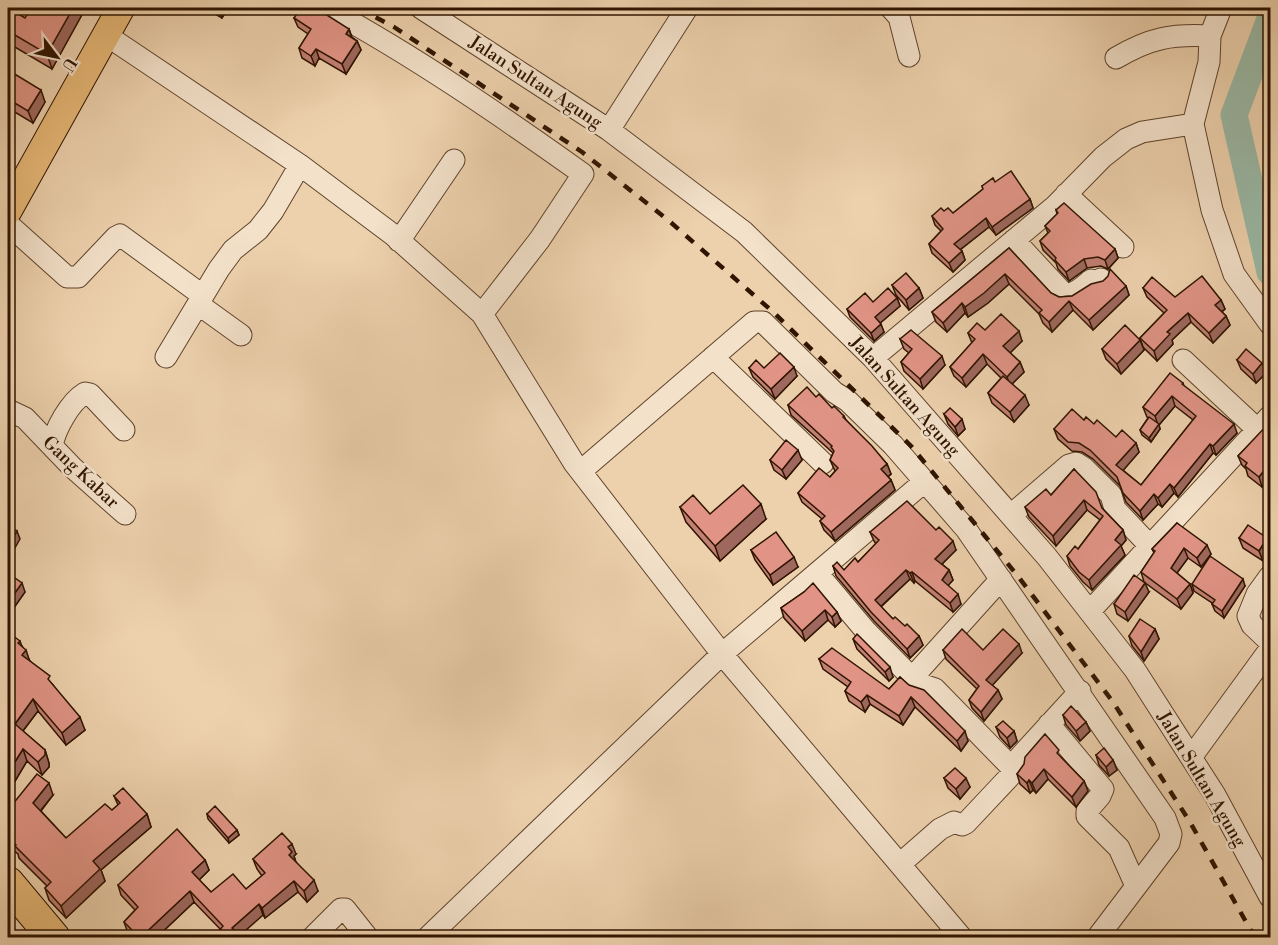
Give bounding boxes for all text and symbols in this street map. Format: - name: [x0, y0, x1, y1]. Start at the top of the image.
- north arrow: [27, 27, 87, 87]
- street label: Jalan Sultan Agung: [464, 30, 607, 134]
- text: U: [57, 54, 81, 75]
- street label: Jalan Sultan Agung: [844, 331, 965, 462]
- street label: Gang Kabar: [38, 431, 124, 514]
- street label: Jalan Sultan Agung: [1151, 706, 1251, 852]

